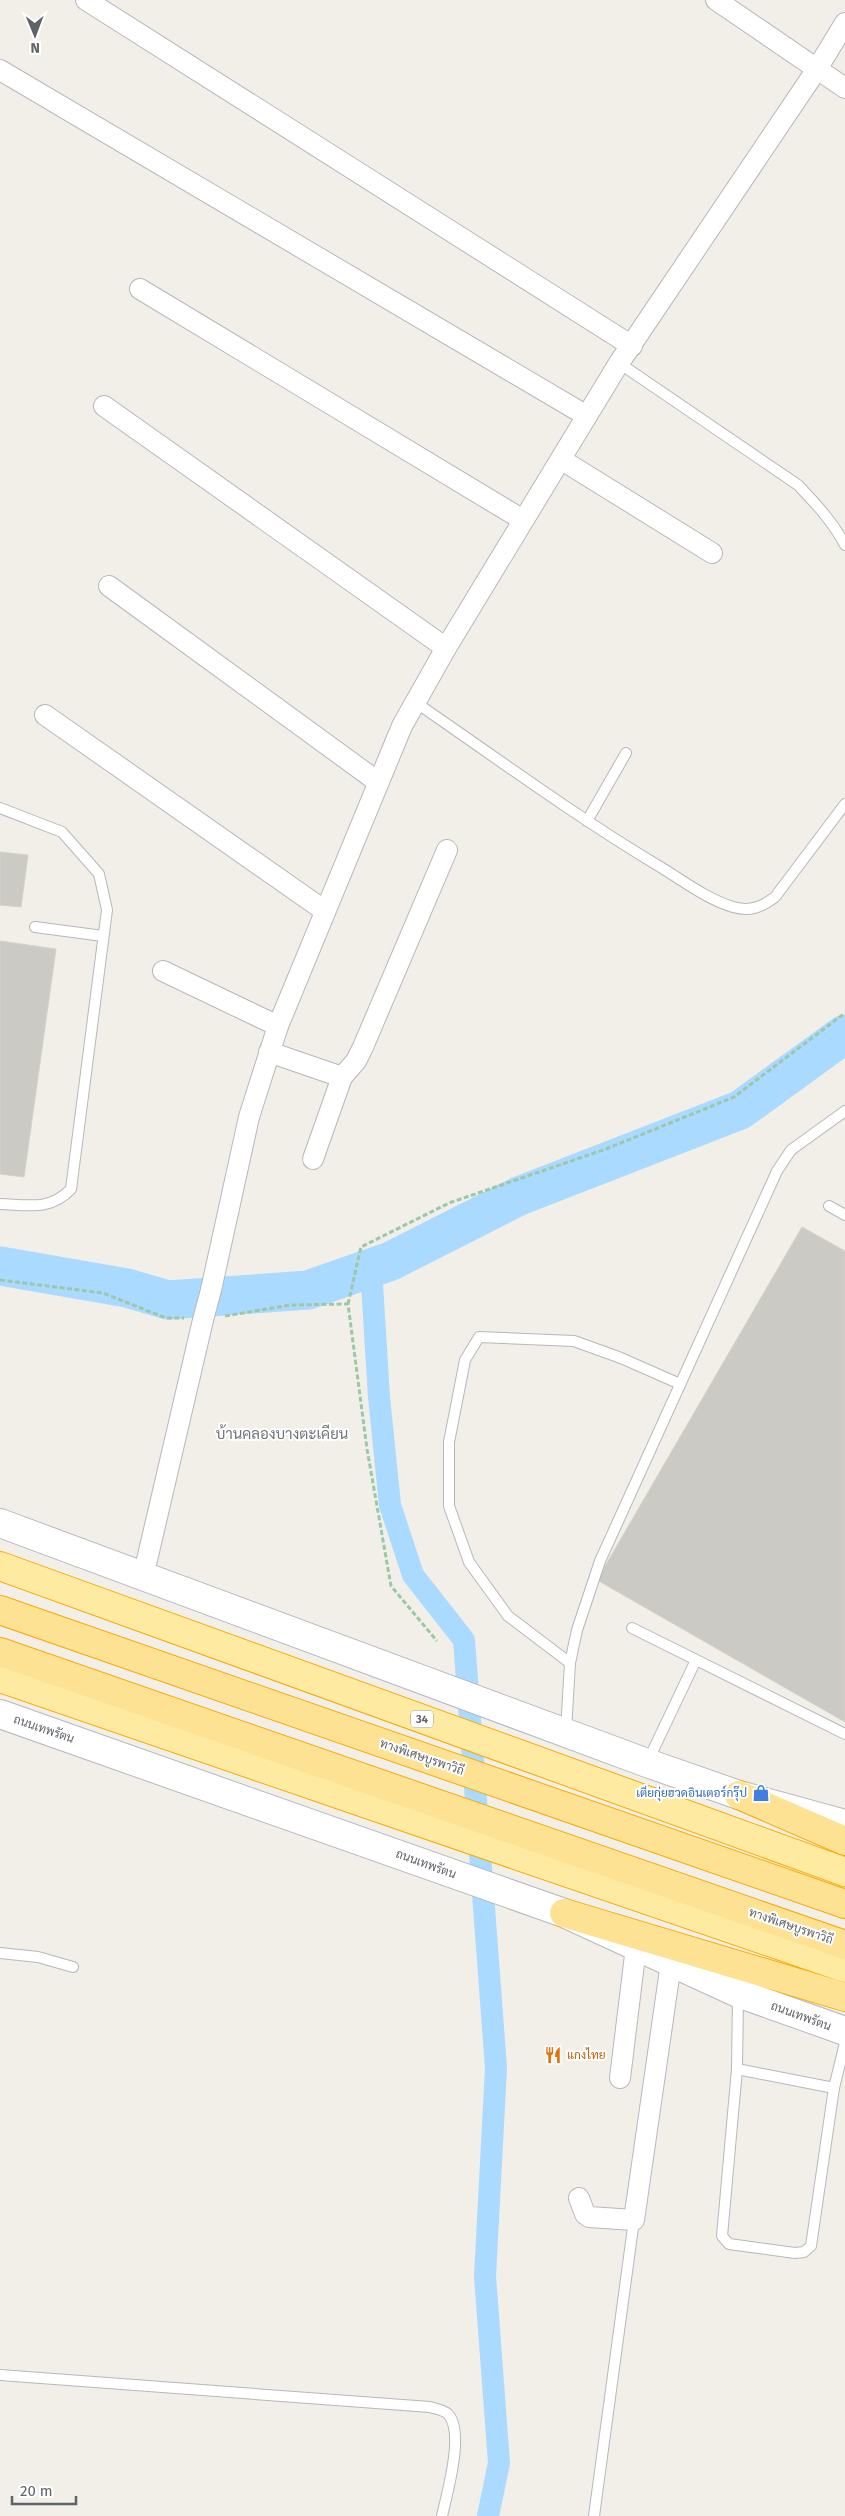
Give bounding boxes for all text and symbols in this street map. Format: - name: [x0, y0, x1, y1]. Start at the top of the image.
- north arrow: [10, 10, 60, 60]
- text: N: [30, 39, 40, 56]
- district label: บ้านคลองบางตะเคียน: [216, 1424, 348, 1443]
- road number: 34: [411, 1710, 433, 1728]
- street label: ถนนเทพรัตน: [12, 1712, 77, 1746]
- street label: ทางพิเศษบูรพาวิถี: [378, 1735, 466, 1779]
- shop icon: เตียกุ่ยฮวดอินเตอร์กรุ๊ป: [751, 1783, 771, 1803]
- place label: เตียกุ่ยฮวดอินเตอร์กรุ๊ป: [636, 1785, 747, 1802]
- street label: ถนนเทพรัตน: [394, 1847, 458, 1882]
- street label: ทางพิเศษบูรพาวิถี: [747, 1904, 835, 1948]
- street label: ถนนเทพรัตน: [769, 1999, 833, 2034]
- restaurant icon: แกงไทย: [543, 2045, 563, 2065]
- place label: แกงไทย: [567, 2047, 606, 2062]
- scale bar: [12, 2474, 76, 2506]
- text: 20 m: [20, 2482, 53, 2500]

